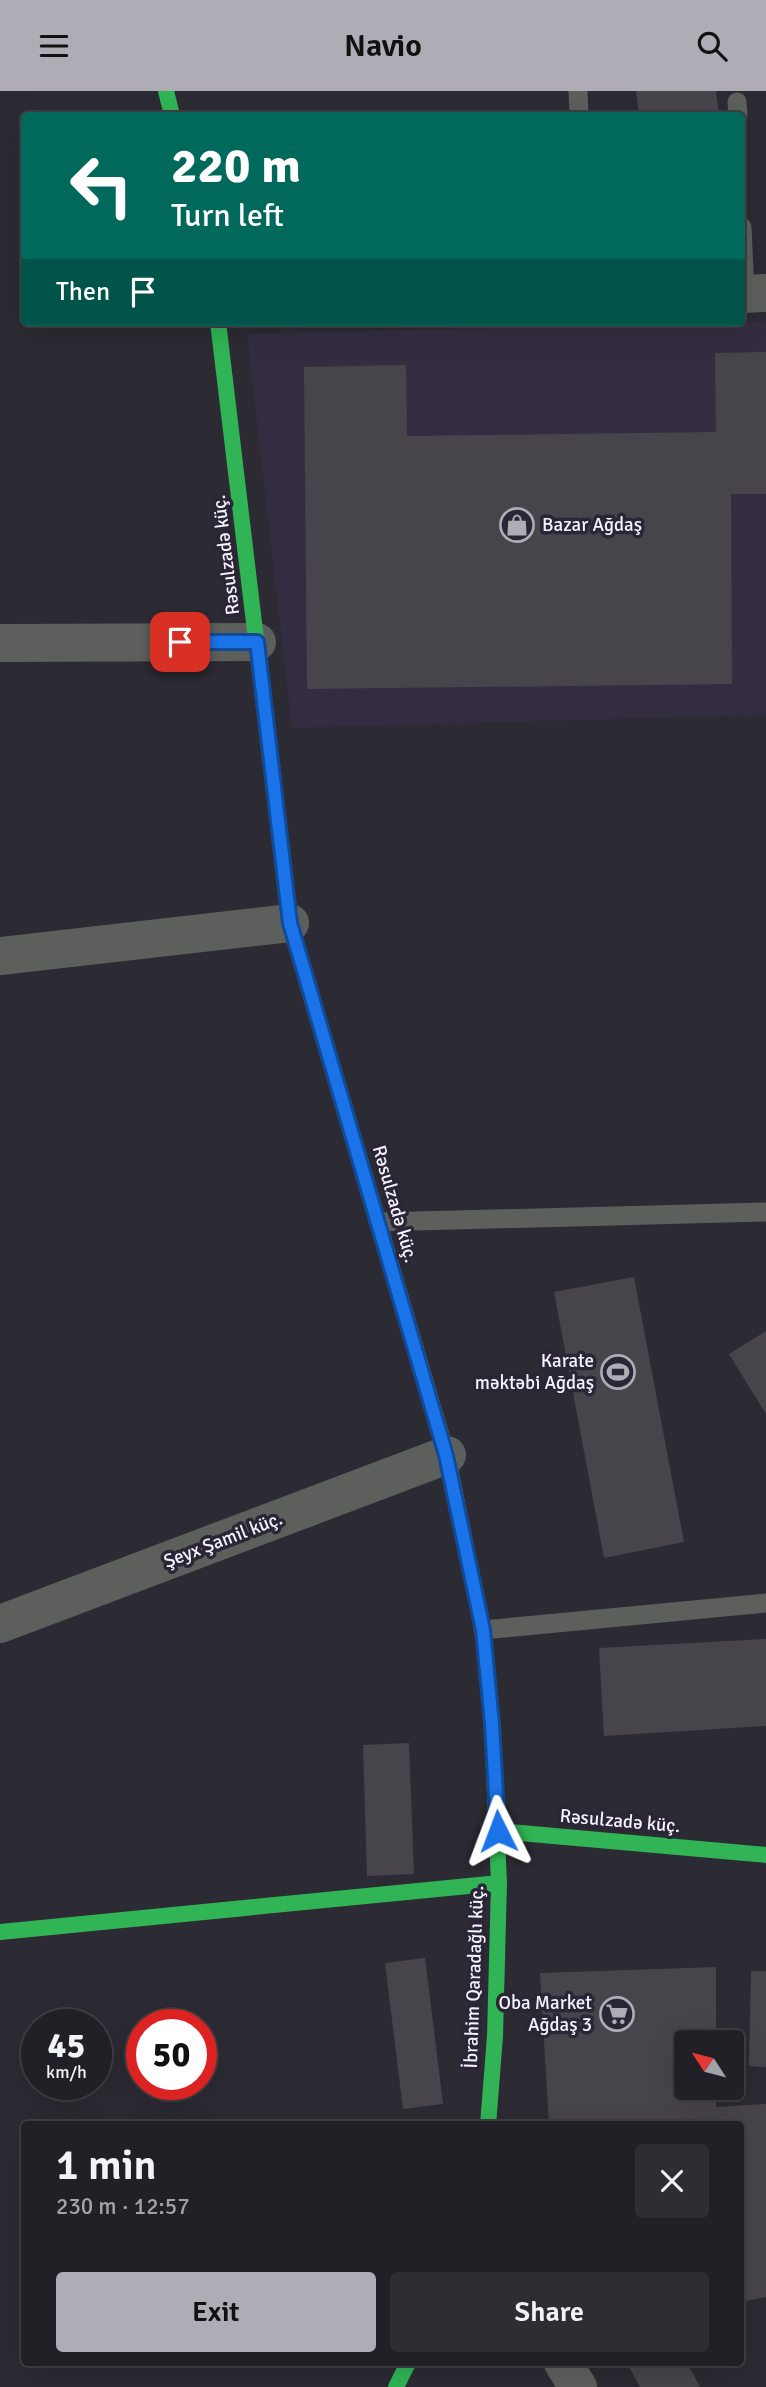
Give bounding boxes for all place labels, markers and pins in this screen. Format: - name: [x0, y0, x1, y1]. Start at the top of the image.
- shop icon: Bazar Ağdaş: [498, 506, 536, 544]
- place label: Bazar Ağdaş: [542, 513, 642, 537]
- pin: [150, 612, 210, 672]
- place label: Karate məktəbi Ağdaş: [475, 1349, 594, 1395]
- sports icon: Karate məktəbi Ağdaş: [599, 1353, 637, 1391]
- place label: Oba Market Ağdaş 3: [498, 1991, 592, 2037]
- supermarket icon: Oba Market Ağdaş 3: [598, 1995, 636, 2033]

